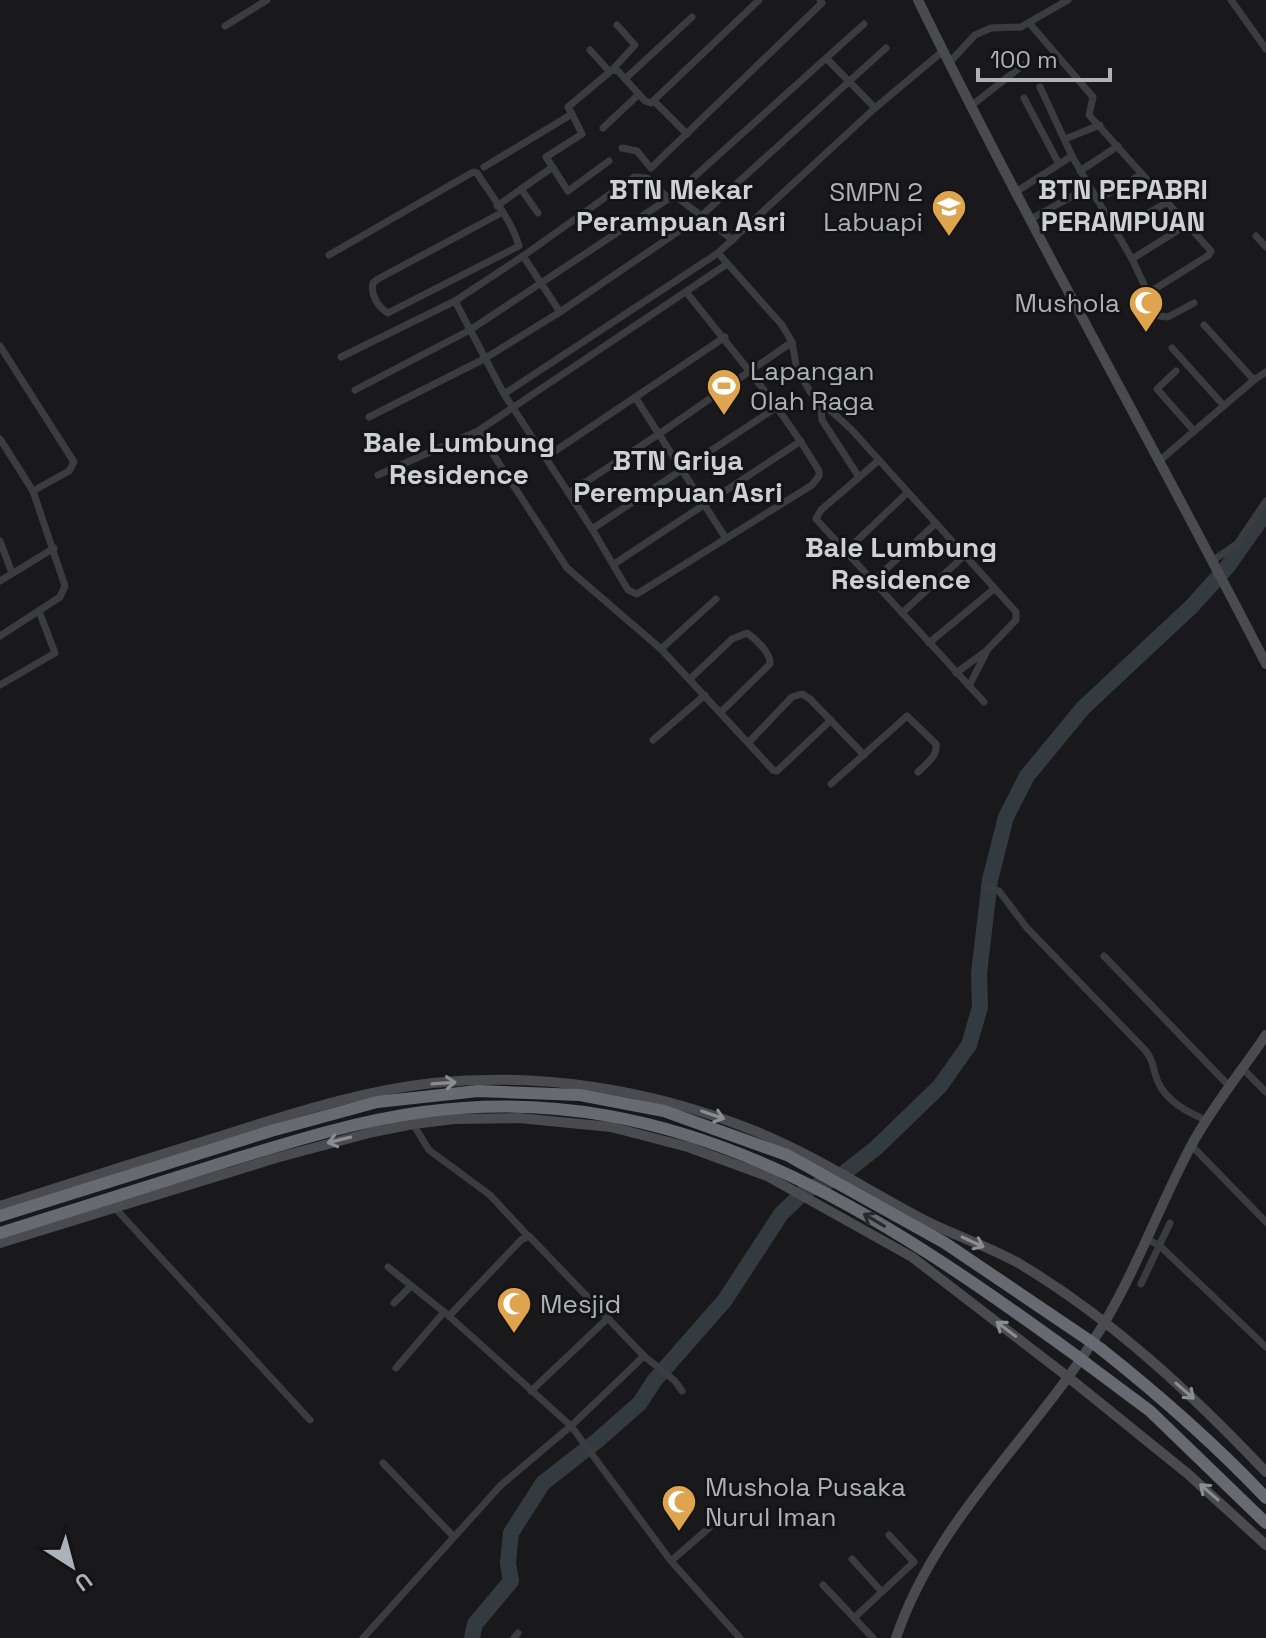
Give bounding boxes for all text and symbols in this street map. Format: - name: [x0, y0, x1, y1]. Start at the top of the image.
- scale bar: [978, 32, 1110, 82]
- text: 100 m: [990, 44, 1058, 75]
- district label: BTN Mekar Perampuan Asri: [576, 171, 786, 239]
- district label: BTN PEPABRI PERAMPUAN: [1038, 171, 1208, 239]
- place label: SMPN 2 Labuapi: [823, 175, 923, 239]
- school or university icon: SMPN 2 Labuapi: [930, 188, 968, 238]
- mosque icon: Mushola: [1127, 284, 1165, 334]
- place label: Mushola: [1015, 286, 1120, 320]
- place label: Lapangan Olah Raga: [750, 354, 874, 418]
- sports icon: Lapangan Olah Raga: [705, 367, 743, 417]
- district label: Bale Lumbung Residence: [363, 424, 555, 492]
- district label: BTN Griya Perempuan Asri: [573, 442, 783, 510]
- district label: Bale Lumbung Residence: [805, 529, 997, 597]
- one-way arrow: [430, 1075, 457, 1090]
- one-way arrow: [700, 1109, 725, 1124]
- one-way arrow: [327, 1134, 353, 1149]
- one-way arrow: [863, 1212, 886, 1228]
- one-way arrow: [961, 1236, 985, 1251]
- mosque icon: Mesjid: [495, 1285, 533, 1335]
- place label: Mesjid: [540, 1287, 621, 1321]
- one-way arrow: [996, 1320, 1017, 1338]
- one-way arrow: [1175, 1382, 1195, 1400]
- place label: Mushola Pusaka Nurul Iman: [705, 1470, 906, 1534]
- mosque icon: Mushola Pusaka Nurul Iman: [660, 1483, 698, 1533]
- one-way arrow: [1199, 1483, 1219, 1501]
- north arrow: [32, 1526, 112, 1606]
- text: U: [70, 1567, 98, 1598]

